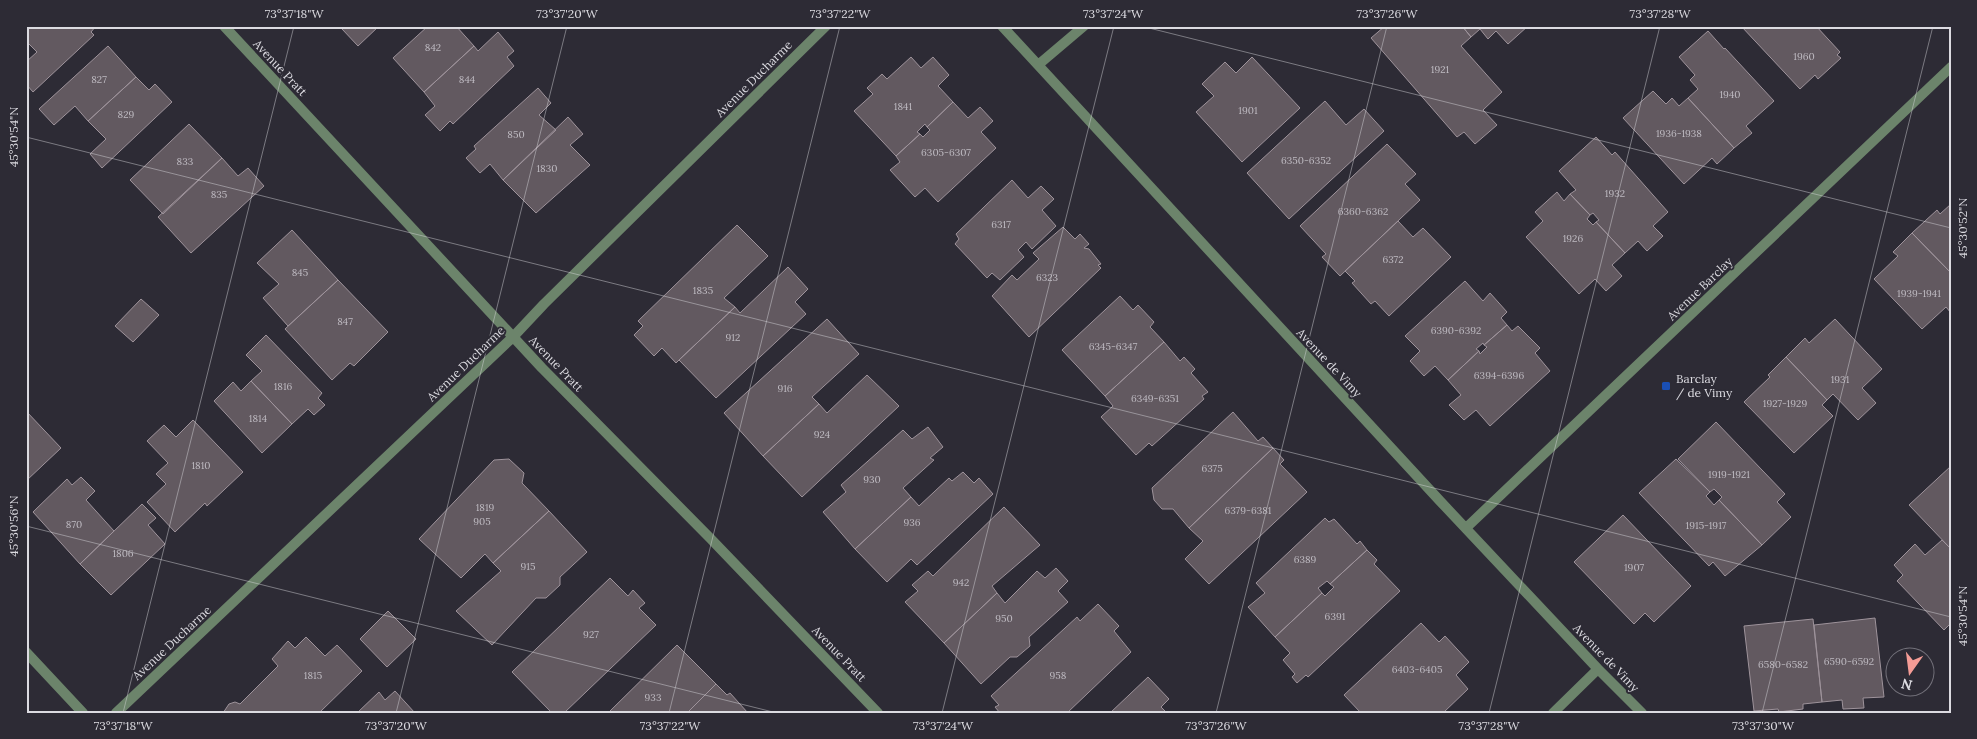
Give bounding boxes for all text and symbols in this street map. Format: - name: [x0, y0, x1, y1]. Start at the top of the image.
- text: 73°37'18"W: [265, 6, 324, 21]
- text: 73°37'20"W: [536, 6, 599, 21]
- text: 73°37'22"W: [810, 6, 871, 21]
- text: 73°37'24"W: [1083, 6, 1144, 21]
- text: 73°37'26"W: [1357, 6, 1419, 21]
- text: 73°37'28"W: [1630, 6, 1691, 21]
- street label: Avenue Pratt: [250, 36, 311, 99]
- street label: Avenue Ducharme: [712, 37, 795, 121]
- house number: 842: [425, 41, 441, 54]
- house number: 1960: [1793, 50, 1815, 63]
- house number: 1921: [1431, 63, 1450, 76]
- house number: 827: [91, 73, 107, 86]
- house number: 844: [459, 73, 476, 86]
- house number: 1940: [1719, 88, 1741, 101]
- house number: 1841: [894, 100, 913, 113]
- house number: 1901: [1238, 104, 1258, 117]
- text: 45°30'54"N: [6, 107, 21, 167]
- house number: 829: [118, 108, 135, 121]
- house number: 1936-1938: [1656, 127, 1702, 140]
- house number: 850: [507, 128, 525, 141]
- house number: 6305-6307: [921, 146, 971, 159]
- house number: 6350-6352: [1281, 154, 1331, 167]
- house number: 833: [177, 155, 194, 168]
- house number: 1830: [536, 162, 558, 175]
- house number: 1932: [1605, 187, 1625, 200]
- house number: 835: [211, 188, 227, 201]
- text: 45°30'52"N: [1955, 198, 1970, 258]
- house number: 6360-6362: [1338, 205, 1388, 218]
- house number: 6317: [991, 218, 1011, 231]
- house number: 1926: [1563, 232, 1584, 245]
- house number: 6372: [1382, 253, 1404, 266]
- street label: Avenue Barclay: [1663, 253, 1736, 324]
- house number: 845: [292, 266, 308, 279]
- house number: 6323: [1036, 271, 1058, 284]
- house number: 1835: [693, 284, 713, 297]
- house number: 1939-1941: [1897, 287, 1941, 300]
- house number: 847: [337, 315, 353, 328]
- street label: Avenue Ducharme: [423, 322, 508, 405]
- street label: Avenue de Vimy: [1293, 324, 1366, 401]
- house number: 6390-6392: [1431, 324, 1481, 337]
- house number: 912: [726, 331, 740, 344]
- street label: Avenue Pratt: [525, 332, 587, 395]
- house number: 6345-6347: [1089, 340, 1138, 353]
- house number: 6394-6396: [1474, 369, 1524, 382]
- place label: Barclay / de Vimy: [1676, 371, 1733, 401]
- house number: 1931: [1831, 373, 1850, 386]
- house number: 1816: [274, 380, 293, 393]
- marker: Barclay / de Vimy: [1660, 380, 1672, 392]
- house number: 916: [777, 382, 793, 395]
- house number: 6349-6351: [1131, 392, 1179, 405]
- house number: 1927-1929: [1763, 397, 1807, 410]
- house number: 1814: [249, 412, 268, 425]
- house number: 924: [814, 428, 831, 441]
- house number: 1810: [191, 459, 211, 472]
- house number: 6375: [1201, 462, 1223, 475]
- house number: 1919-1921: [1708, 468, 1750, 481]
- house number: 930: [863, 473, 881, 486]
- text: 45°30'56"N: [6, 495, 21, 557]
- house number: 1819: [476, 501, 495, 514]
- house number: 6379-6381: [1225, 504, 1272, 517]
- house number: 905: [473, 515, 491, 528]
- house number: 936: [903, 516, 921, 529]
- house number: 870: [66, 518, 82, 531]
- house number: 1915-1917: [1686, 519, 1727, 532]
- house number: 1806: [112, 547, 134, 560]
- house number: 6389: [1294, 553, 1317, 566]
- house number: 915: [521, 560, 535, 573]
- house number: 1907: [1624, 561, 1644, 574]
- house number: 942: [953, 576, 969, 589]
- text: 45°30'54"N: [1955, 586, 1970, 646]
- street label: Avenue Ducharme: [128, 602, 214, 684]
- house number: 6391: [1325, 610, 1346, 623]
- house number: 950: [995, 612, 1013, 625]
- street label: Avenue de Vimy: [1569, 620, 1643, 695]
- street label: Avenue Pratt: [808, 622, 870, 685]
- house number: 927: [583, 628, 599, 641]
- north arrow: [1884, 646, 1934, 696]
- house number: 6590-6592: [1824, 655, 1874, 668]
- house number: 6580-6582: [1758, 658, 1808, 671]
- house number: 6403-6405: [1392, 663, 1442, 676]
- house number: 1815: [304, 669, 322, 682]
- house number: 958: [1050, 669, 1067, 682]
- text: N: [1899, 675, 1914, 695]
- house number: 933: [645, 691, 662, 704]
- text: 73°37'18"W: [94, 718, 153, 733]
- text: 73°37'20"W: [365, 718, 428, 733]
- text: 73°37'22"W: [640, 718, 701, 733]
- text: 73°37'24"W: [913, 718, 974, 733]
- text: 73°37'26"W: [1186, 718, 1248, 733]
- text: 73°37'28"W: [1459, 718, 1520, 733]
- text: 73°37'30"W: [1732, 718, 1795, 733]

